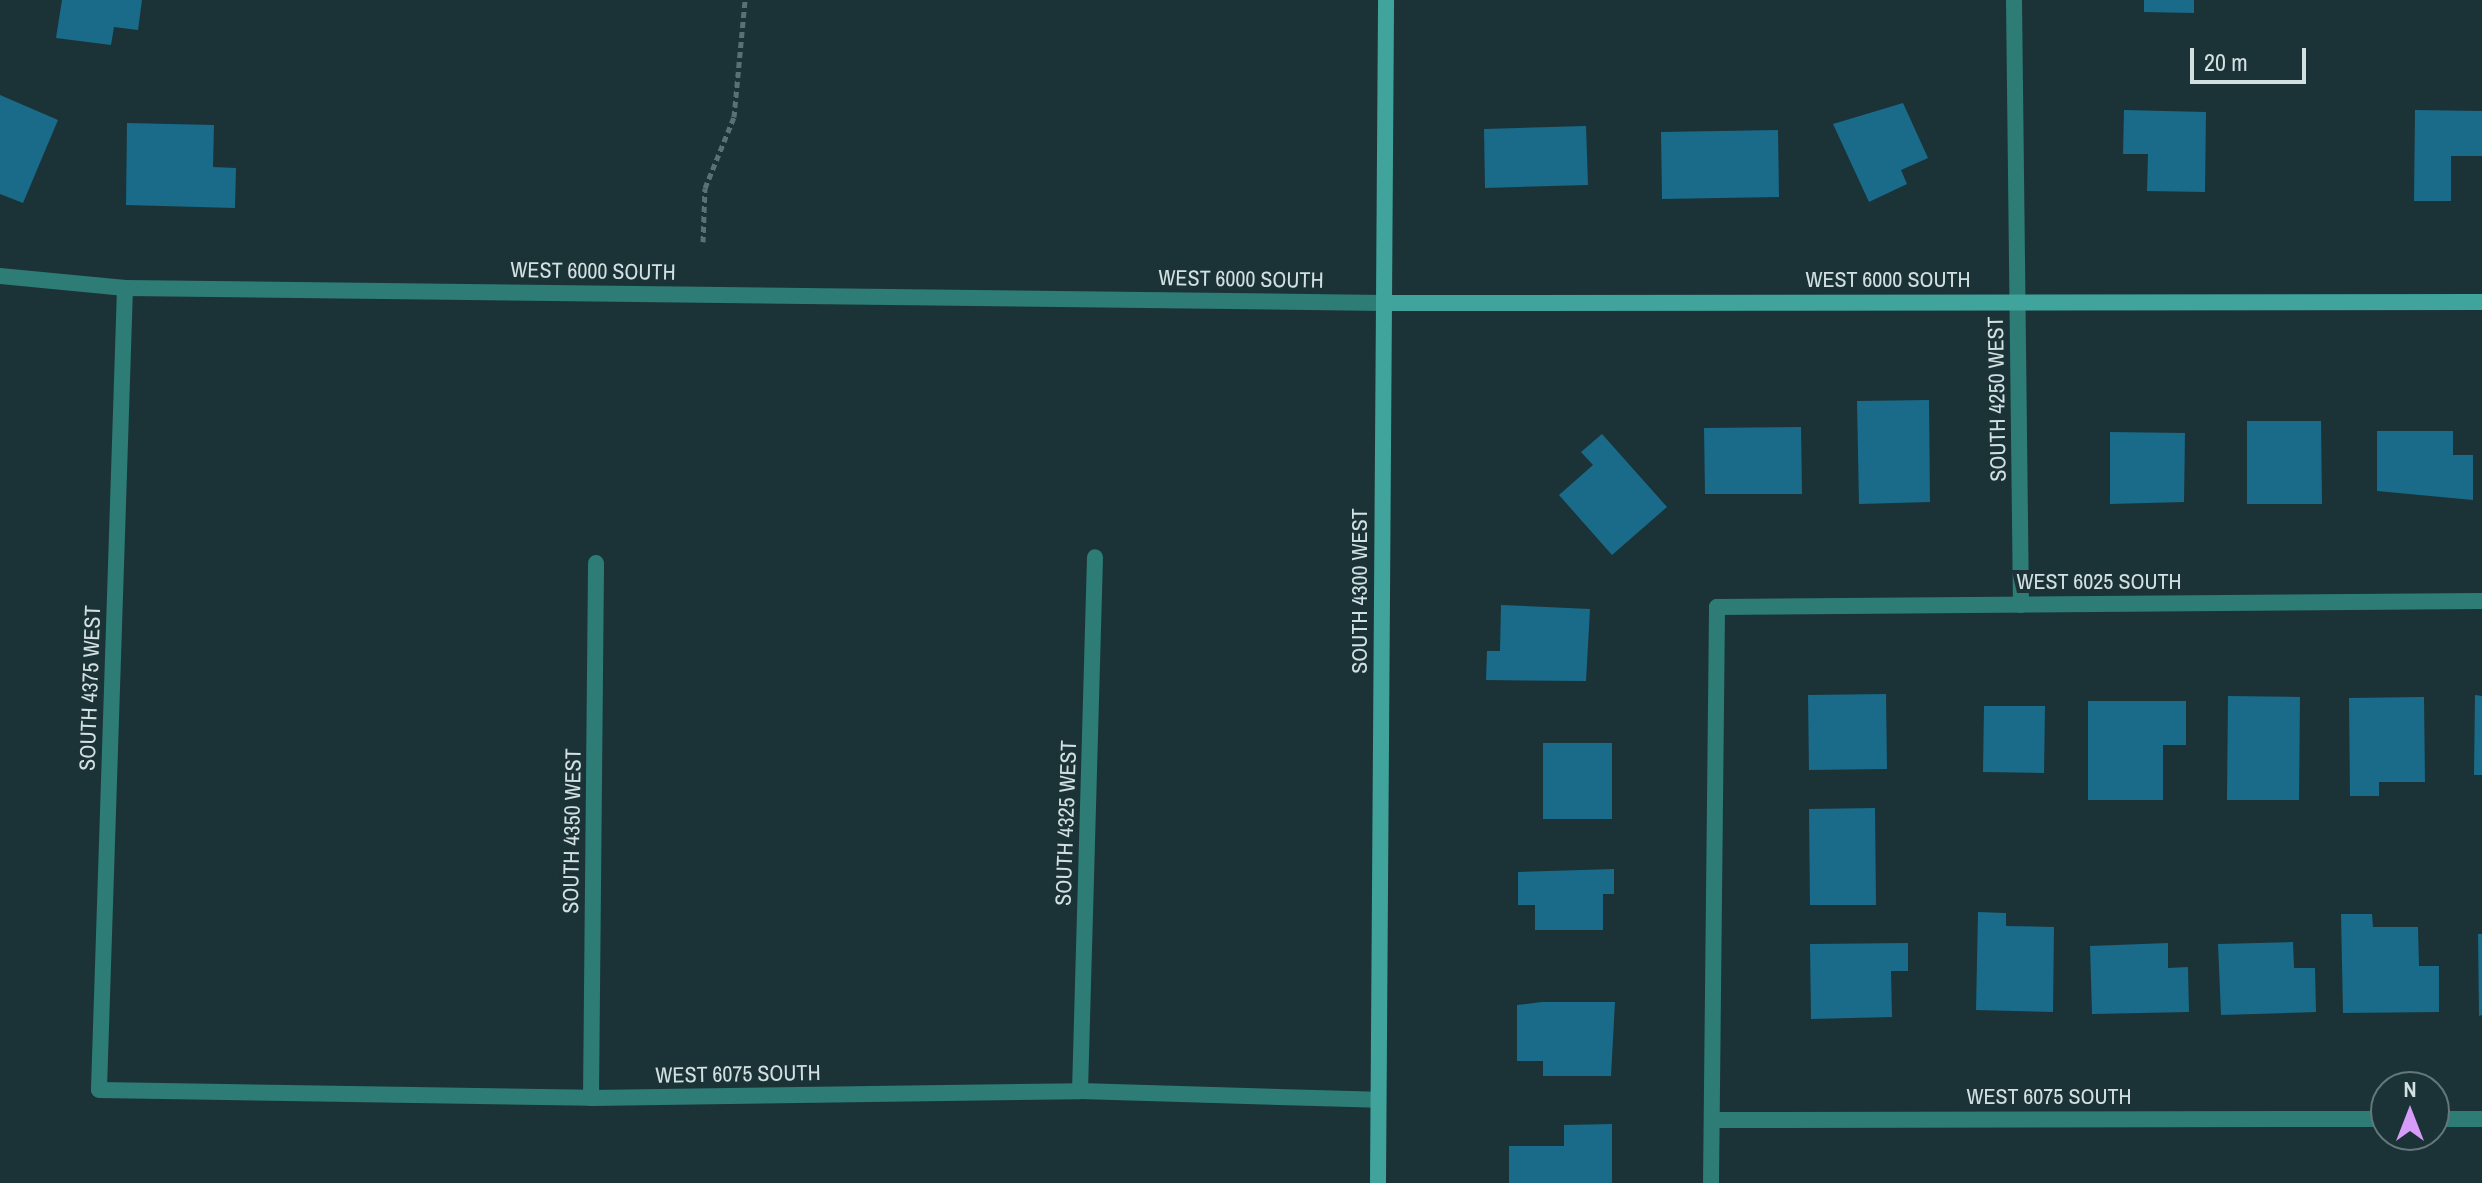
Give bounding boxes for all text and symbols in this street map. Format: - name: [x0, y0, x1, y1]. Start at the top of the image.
- scale bar: [2194, 32, 2310, 82]
- text: 20 m: [2204, 46, 2248, 78]
- street label: WEST 6000 SOUTH: [510, 256, 676, 286]
- street label: WEST 6000 SOUTH: [1158, 264, 1324, 294]
- street label: WEST 6000 SOUTH: [1805, 267, 1971, 293]
- street label: SOUTH 4250 WEST: [1982, 316, 2012, 482]
- street label: SOUTH 4300 WEST: [1347, 508, 1373, 674]
- street label: WEST 6025 SOUTH: [2016, 569, 2182, 595]
- street label: SOUTH 4375 WEST: [74, 605, 106, 771]
- street label: SOUTH 4325 WEST: [1050, 740, 1082, 906]
- street label: SOUTH 4350 WEST: [557, 748, 587, 914]
- street label: WEST 6075 SOUTH: [655, 1059, 821, 1089]
- north arrow: [2370, 1071, 2450, 1151]
- text: N: [2403, 1074, 2417, 1104]
- street label: WEST 6075 SOUTH: [1966, 1084, 2132, 1110]

